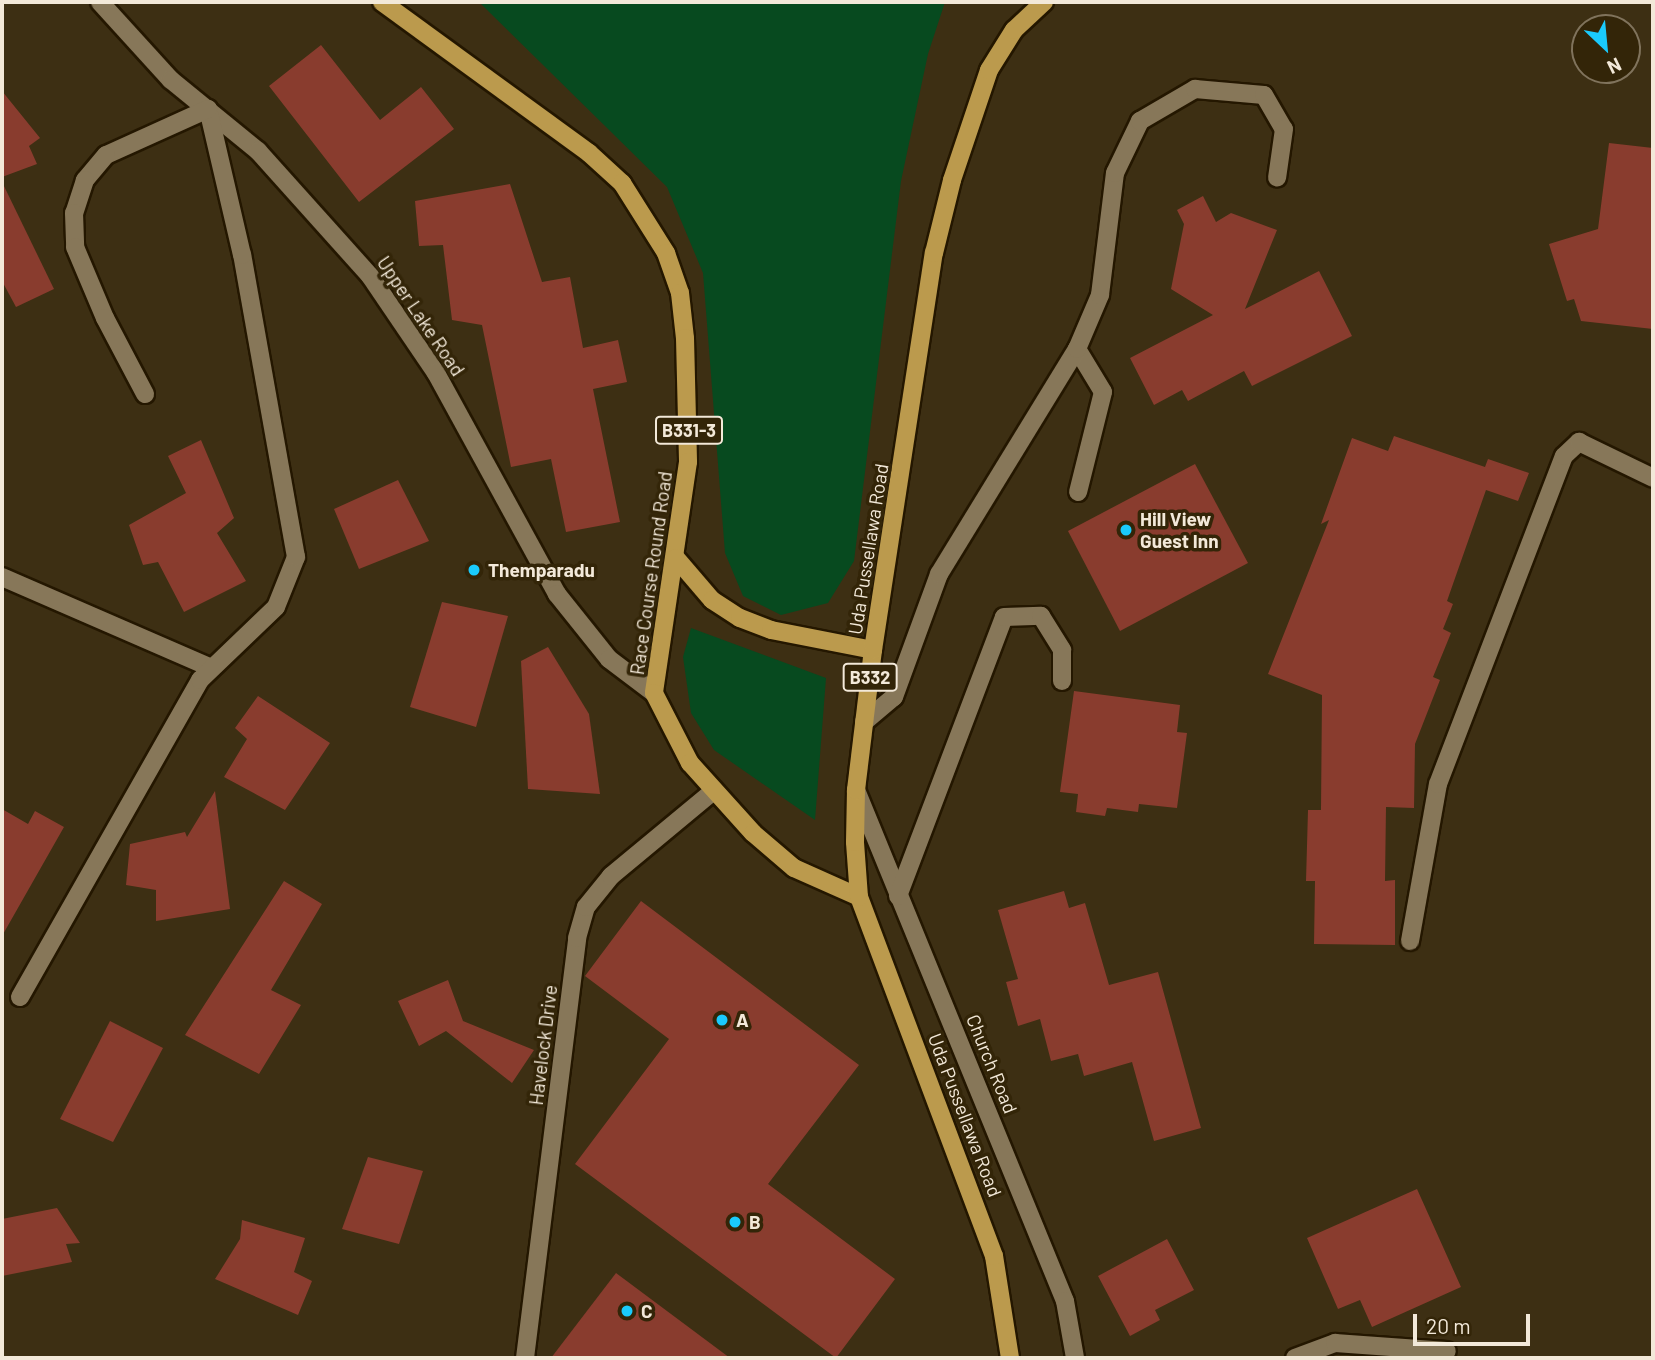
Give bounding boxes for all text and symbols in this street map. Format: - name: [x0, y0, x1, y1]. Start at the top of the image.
- north arrow: [1571, 14, 1641, 84]
- text: N: [1604, 53, 1625, 80]
- street label: Upper Lake Road: [373, 252, 469, 380]
- road number: B331-3: [654, 416, 724, 444]
- street label: Uda Pussellawa Road: [843, 462, 893, 636]
- street label: Race Course Round Road: [625, 470, 677, 676]
- place label: Hill View Guest Inn: [1140, 508, 1219, 552]
- marker: Hill View Guest Inn: [1118, 522, 1134, 538]
- place label: Themparadu: [488, 559, 595, 581]
- marker: Themparadu: [466, 562, 482, 578]
- road number: B332: [842, 662, 898, 692]
- street label: Havelock Drive: [524, 984, 562, 1106]
- place label: A: [736, 1009, 749, 1031]
- street label: Church Road: [962, 1011, 1022, 1117]
- marker: A: [714, 1012, 730, 1028]
- street label: Uda Pussellawa Road: [923, 1030, 1007, 1200]
- place label: B: [749, 1211, 761, 1233]
- marker: B: [727, 1214, 743, 1230]
- place label: C: [641, 1300, 653, 1322]
- scale bar: [1417, 1300, 1534, 1344]
- marker: C: [619, 1303, 635, 1319]
- text: 20 m: [1426, 1313, 1471, 1338]

